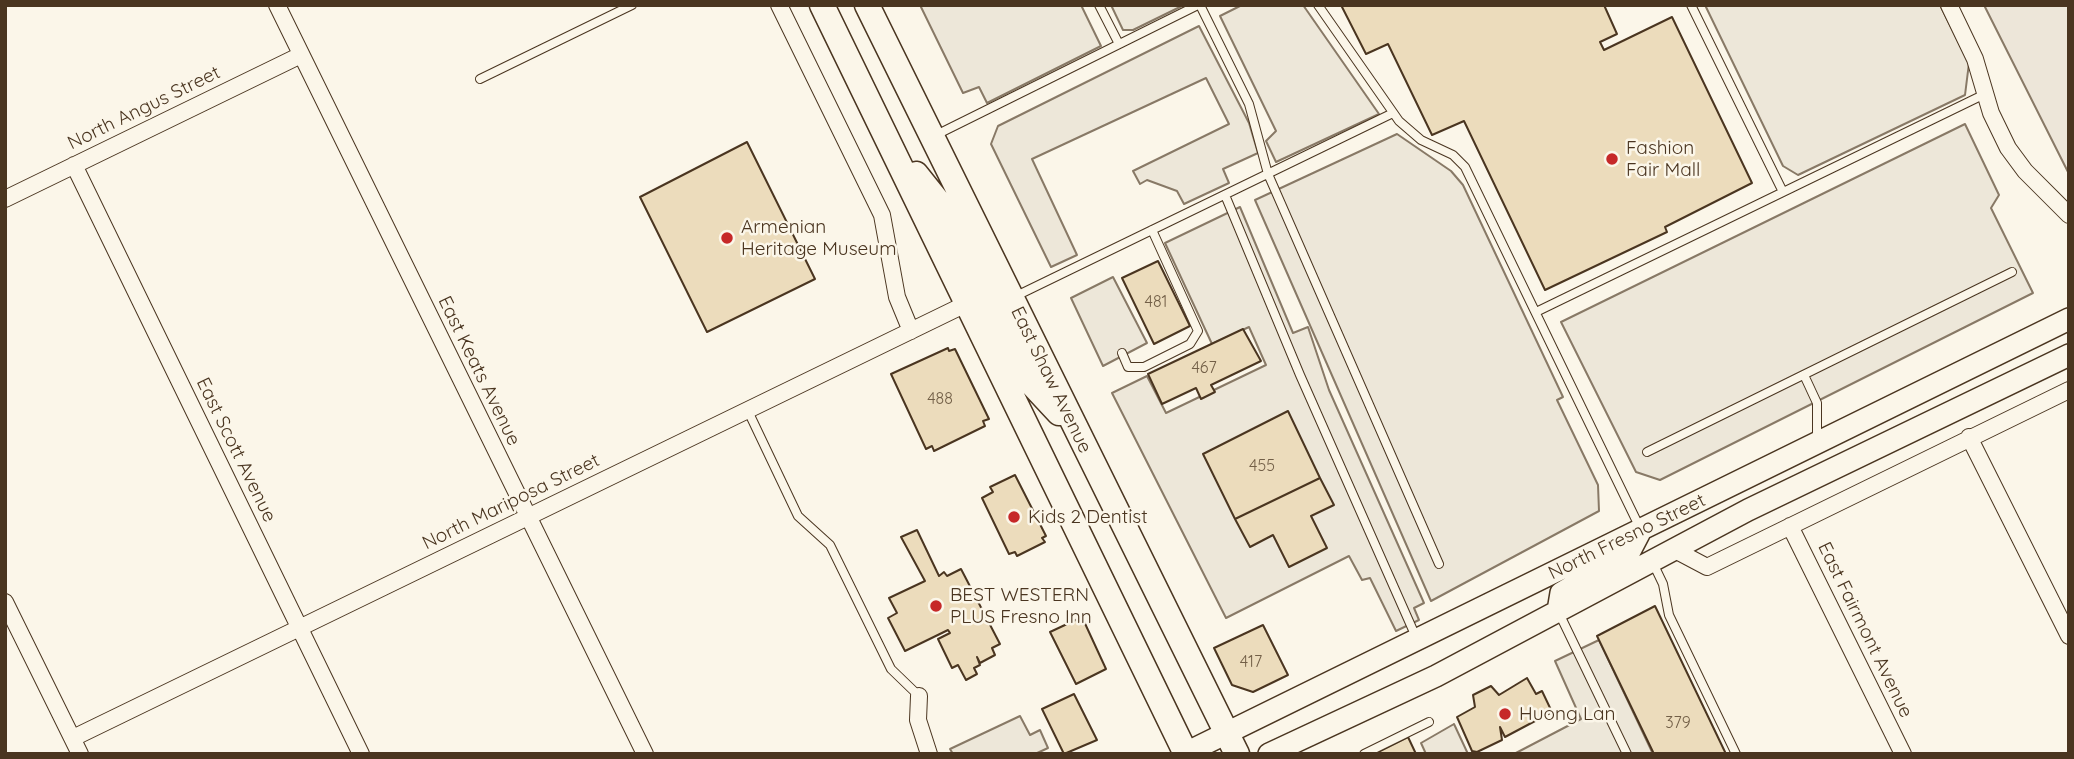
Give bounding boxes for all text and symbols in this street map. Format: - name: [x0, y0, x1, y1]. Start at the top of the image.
- street label: North Angus Street: [64, 61, 224, 155]
- place label: Fashion Fair Mall: [1626, 137, 1700, 181]
- marker: Fashion Fair Mall: [1604, 151, 1620, 167]
- place label: Armenian Heritage Museum: [741, 216, 896, 260]
- marker: Armenian Heritage Museum: [719, 230, 735, 246]
- house number: 481: [1145, 292, 1167, 312]
- street label: East Keats Avenue: [433, 293, 525, 449]
- street label: East Shaw Avenue: [1006, 303, 1096, 457]
- house number: 467: [1191, 358, 1217, 378]
- street label: East Scott Avenue: [191, 374, 281, 526]
- house number: 488: [927, 389, 953, 409]
- street label: North Mariposa Street: [419, 449, 603, 555]
- house number: 455: [1249, 456, 1275, 476]
- street label: North Fresno Street: [1545, 489, 1709, 585]
- place label: Kids 2 Dentist: [1028, 506, 1148, 528]
- marker: Kids 2 Dentist: [1006, 509, 1022, 525]
- street label: East Fairmont Avenue: [1813, 538, 1917, 722]
- place label: BEST WESTERN PLUS Fresno Inn: [950, 584, 1092, 628]
- marker: BEST WESTERN PLUS Fresno Inn: [928, 598, 944, 614]
- house number: 417: [1240, 652, 1262, 672]
- place label: Huong Lan: [1519, 703, 1616, 725]
- marker: Huong Lan: [1497, 706, 1513, 722]
- house number: 379: [1665, 713, 1691, 733]

